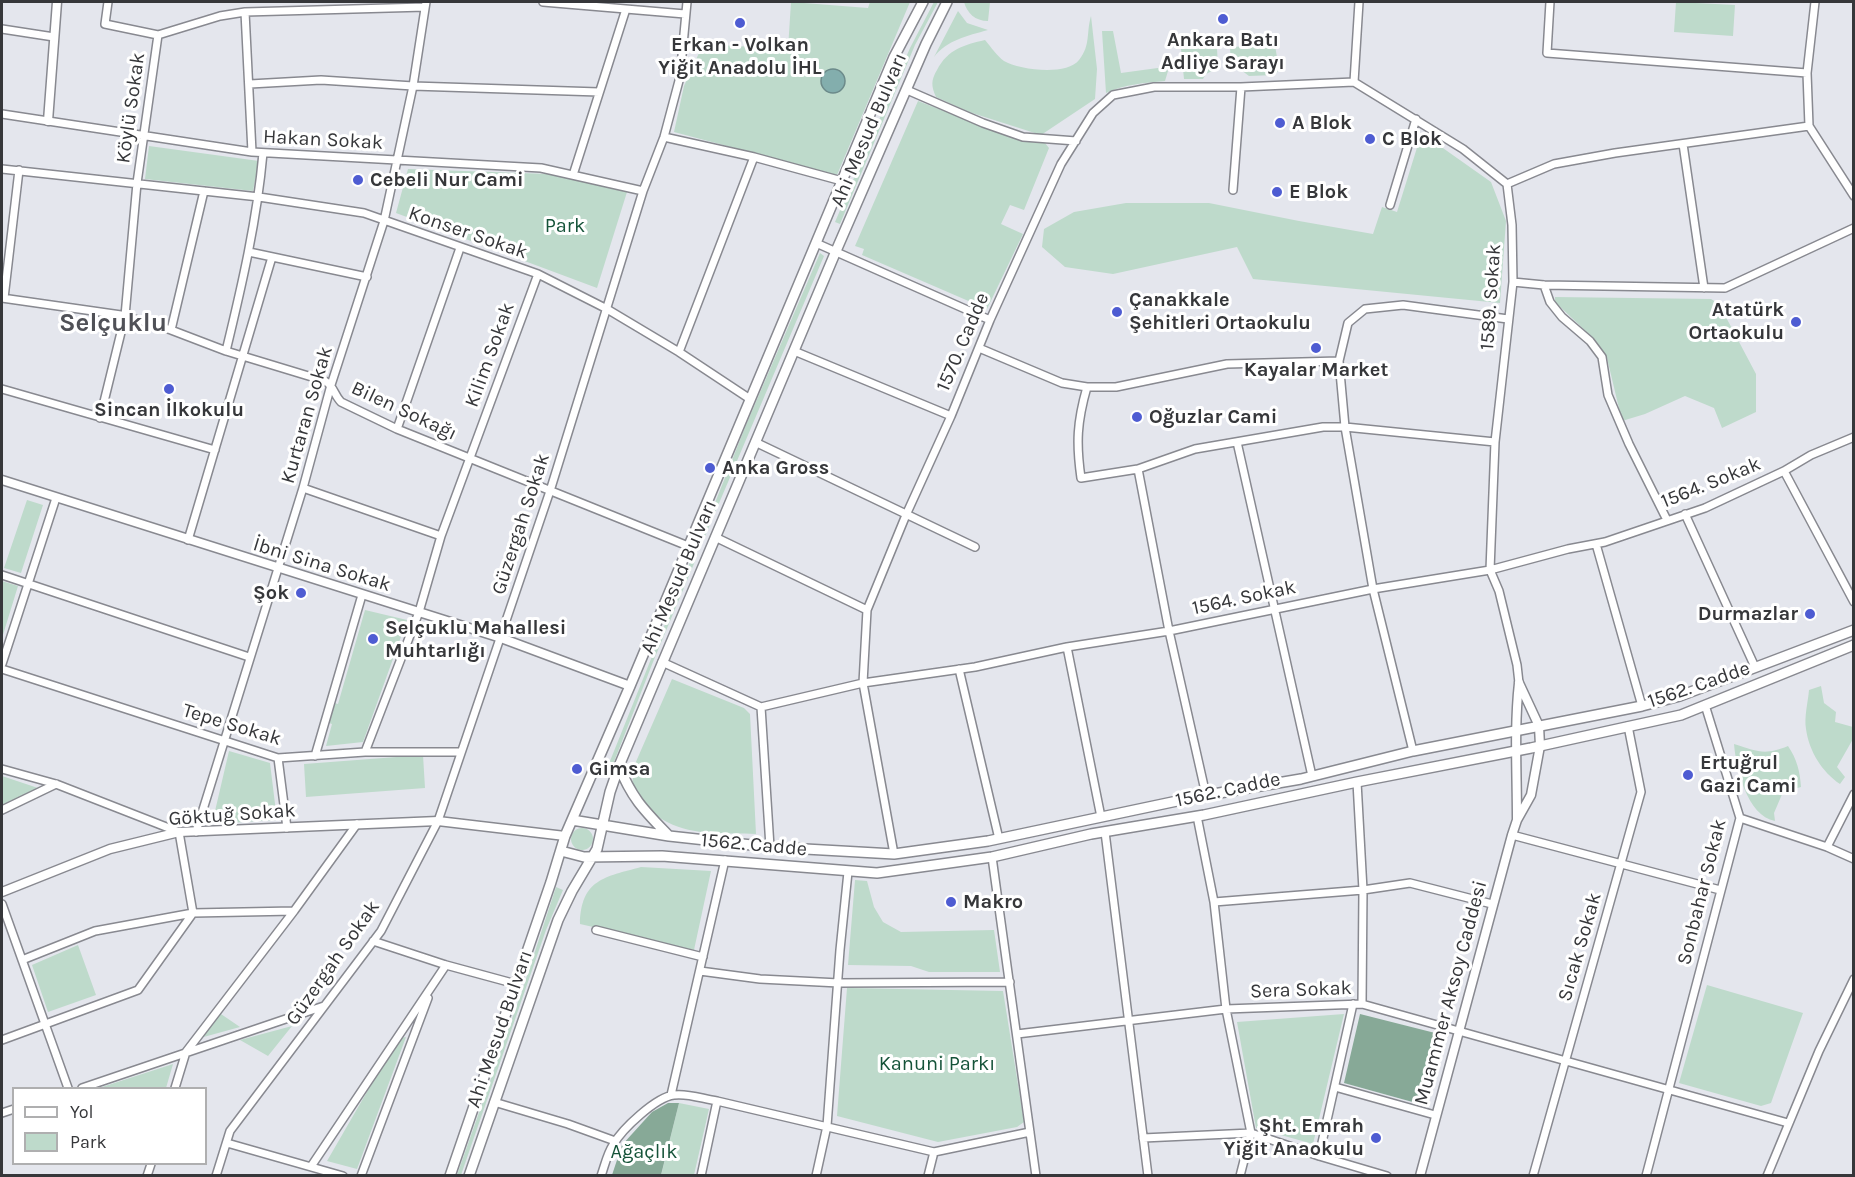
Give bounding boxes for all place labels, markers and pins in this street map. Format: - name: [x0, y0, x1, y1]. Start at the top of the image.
- marker: Ankara Batı Adliye Sarayı: [1216, 12, 1230, 26]
- marker: Erkan - Volkan Yiğit Anadolu İHL: [733, 16, 747, 30]
- place label: Ankara Batı Adliye Sarayı: [1161, 28, 1285, 75]
- place label: Erkan - Volkan Yiğit Anadolu İHL: [658, 33, 822, 80]
- place label: A Blok: [1292, 111, 1352, 135]
- marker: A Blok: [1273, 116, 1287, 130]
- place label: C Blok: [1382, 127, 1442, 151]
- marker: C Blok: [1363, 132, 1377, 146]
- place label: Cebeli Nur Cami: [370, 168, 524, 192]
- marker: Cebeli Nur Cami: [351, 173, 365, 187]
- place label: E Blok: [1289, 180, 1348, 204]
- marker: E Blok: [1270, 185, 1284, 199]
- place label: Çanakkale Şehitleri Ortaokulu: [1129, 288, 1311, 335]
- place label: Atatürk Ortaokulu: [1689, 298, 1784, 345]
- marker: Çanakkale Şehitleri Ortaokulu: [1110, 305, 1124, 319]
- marker: Atatürk Ortaokulu: [1789, 315, 1803, 329]
- marker: Kayalar Market: [1309, 341, 1323, 355]
- place label: Kayalar Market: [1244, 358, 1388, 382]
- marker: Sincan İlkokulu: [162, 382, 176, 396]
- place label: Sincan İlkokulu: [94, 398, 244, 422]
- place label: Oğuzlar Cami: [1149, 405, 1277, 429]
- marker: Oğuzlar Cami: [1130, 410, 1144, 424]
- place label: Anka Gross: [722, 456, 829, 480]
- marker: Anka Gross: [703, 461, 717, 475]
- place label: Şok: [253, 581, 289, 605]
- marker: Şok: [294, 586, 308, 600]
- place label: Durmazlar: [1698, 602, 1798, 626]
- marker: Durmazlar: [1803, 607, 1817, 621]
- place label: Selçuklu Mahallesi Muhtarlığı: [385, 616, 566, 663]
- marker: Selçuklu Mahallesi Muhtarlığı: [366, 632, 380, 646]
- place label: Ertuğrul Gazi Cami: [1700, 751, 1797, 798]
- place label: Gimsa: [589, 757, 650, 781]
- marker: Gimsa: [570, 762, 584, 776]
- marker: Ertuğrul Gazi Cami: [1681, 768, 1695, 782]
- place label: Makro: [963, 890, 1023, 914]
- marker: Makro: [944, 895, 958, 909]
- place label: Şht. Emrah Yiğit Anaokulu: [1224, 1114, 1364, 1161]
- marker: Şht. Emrah Yiğit Anaokulu: [1369, 1131, 1383, 1145]

